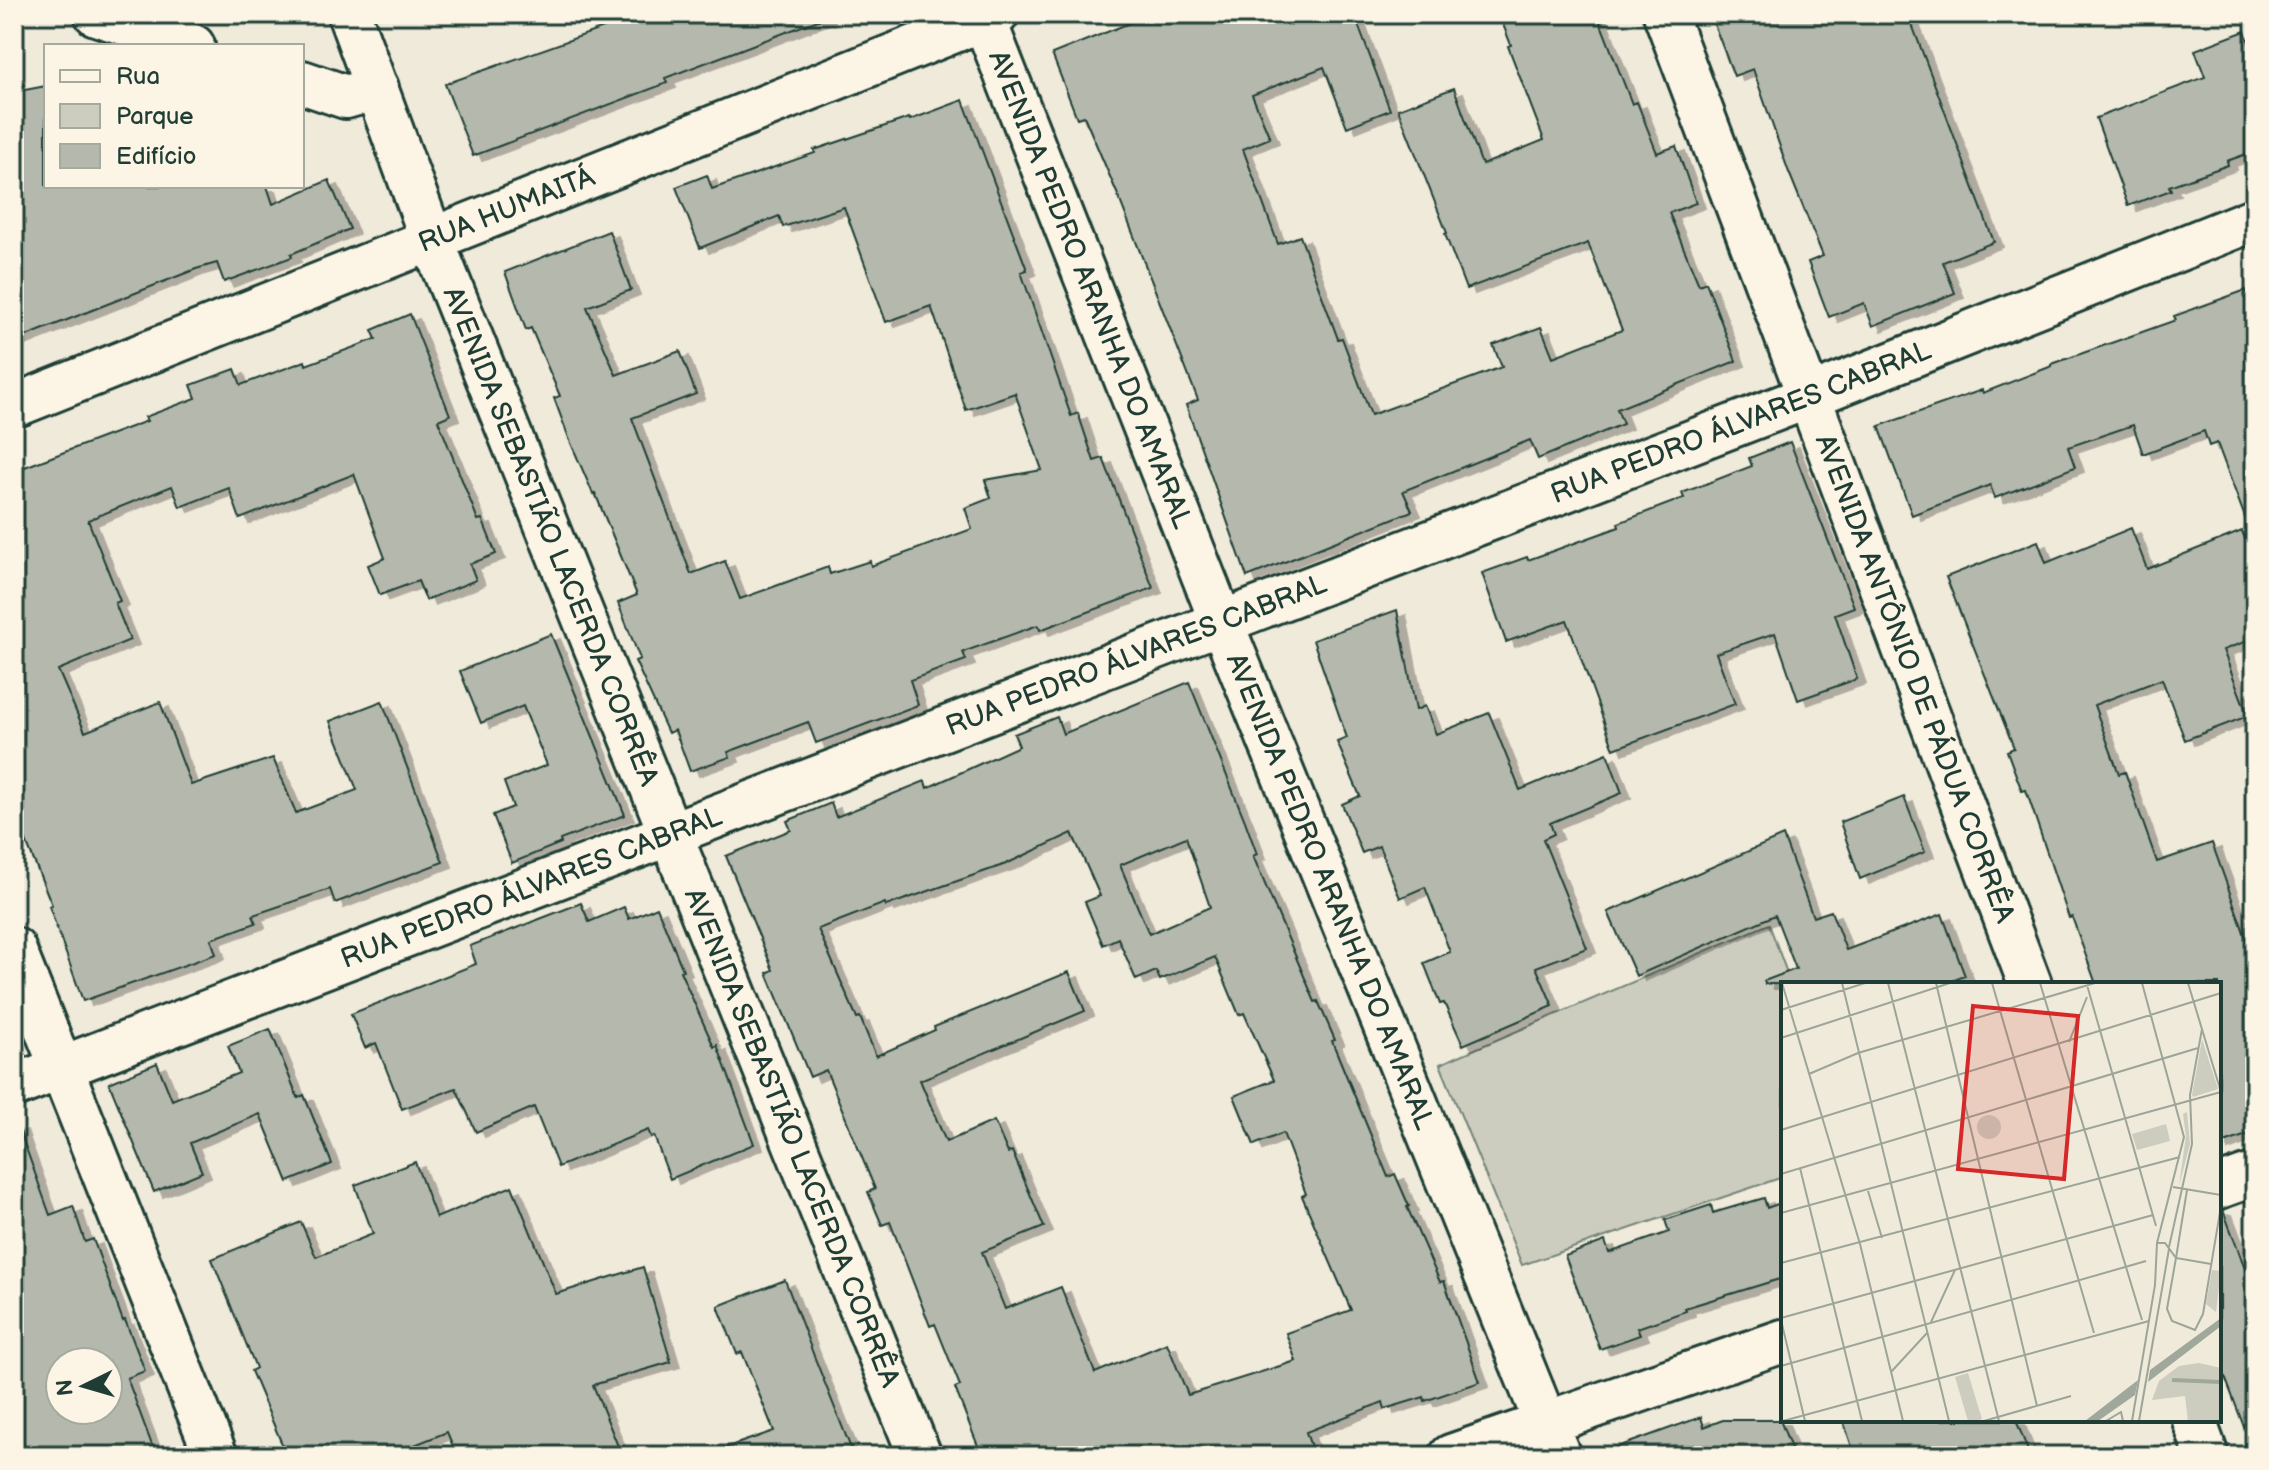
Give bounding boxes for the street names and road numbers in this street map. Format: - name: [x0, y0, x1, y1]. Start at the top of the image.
- street label: AVENIDA PEDRO ARANHA DO AMARAL: [982, 46, 1199, 533]
- street label: RUA HUMAITÁ: [414, 159, 600, 260]
- street label: AVENIDA SEBASTIÃO LACERDA CORRÊA: [436, 282, 666, 791]
- street label: RUA PEDRO ÁLVARES CABRAL: [1546, 333, 1936, 511]
- street label: AVENIDA ANTÔNIO DE PÁDUA CORRÊA: [1808, 430, 2022, 928]
- street label: RUA PEDRO ÁLVARES CABRAL: [941, 567, 1331, 743]
- street label: AVENIDA PEDRO ARANHA DO AMARAL: [1219, 648, 1442, 1134]
- street label: RUA PEDRO ÁLVARES CABRAL: [336, 799, 726, 975]
- street label: AVENIDA SEBASTIÃO LACERDA CORRÊA: [677, 884, 907, 1393]

